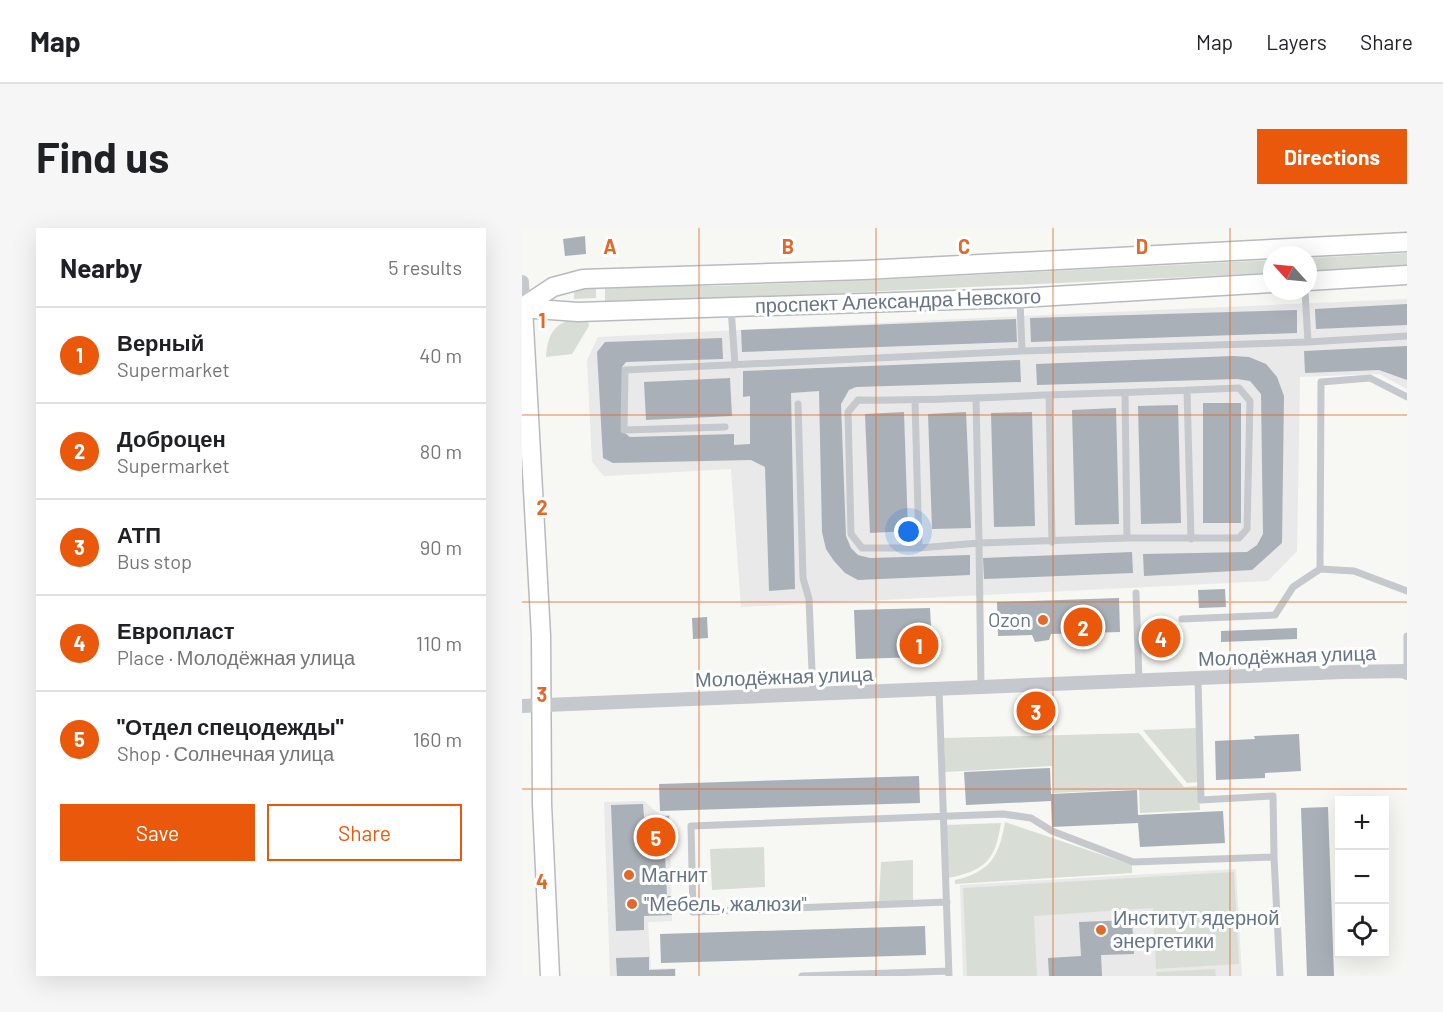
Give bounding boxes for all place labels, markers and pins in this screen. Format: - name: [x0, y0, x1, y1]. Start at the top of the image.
- pin: 2: [1064, 604, 1102, 650]
- place label: Ozon: [988, 607, 1031, 631]
- marker: Ozon: [1036, 613, 1050, 627]
- pin: 4: [1142, 616, 1180, 660]
- pin: 1: [900, 622, 938, 668]
- pin: 3: [1016, 688, 1056, 734]
- pin: 5: [636, 814, 676, 860]
- place label: Магнит: [641, 862, 708, 886]
- marker: Магнит: [622, 868, 636, 882]
- place label: "Мебель, жалюзи": [644, 891, 807, 915]
- marker: "Мебель, жалюзи": [625, 897, 639, 911]
- place label: Институт ядерной энергетики: [1113, 905, 1279, 952]
- marker: Институт ядерной энергетики: [1094, 923, 1108, 937]

